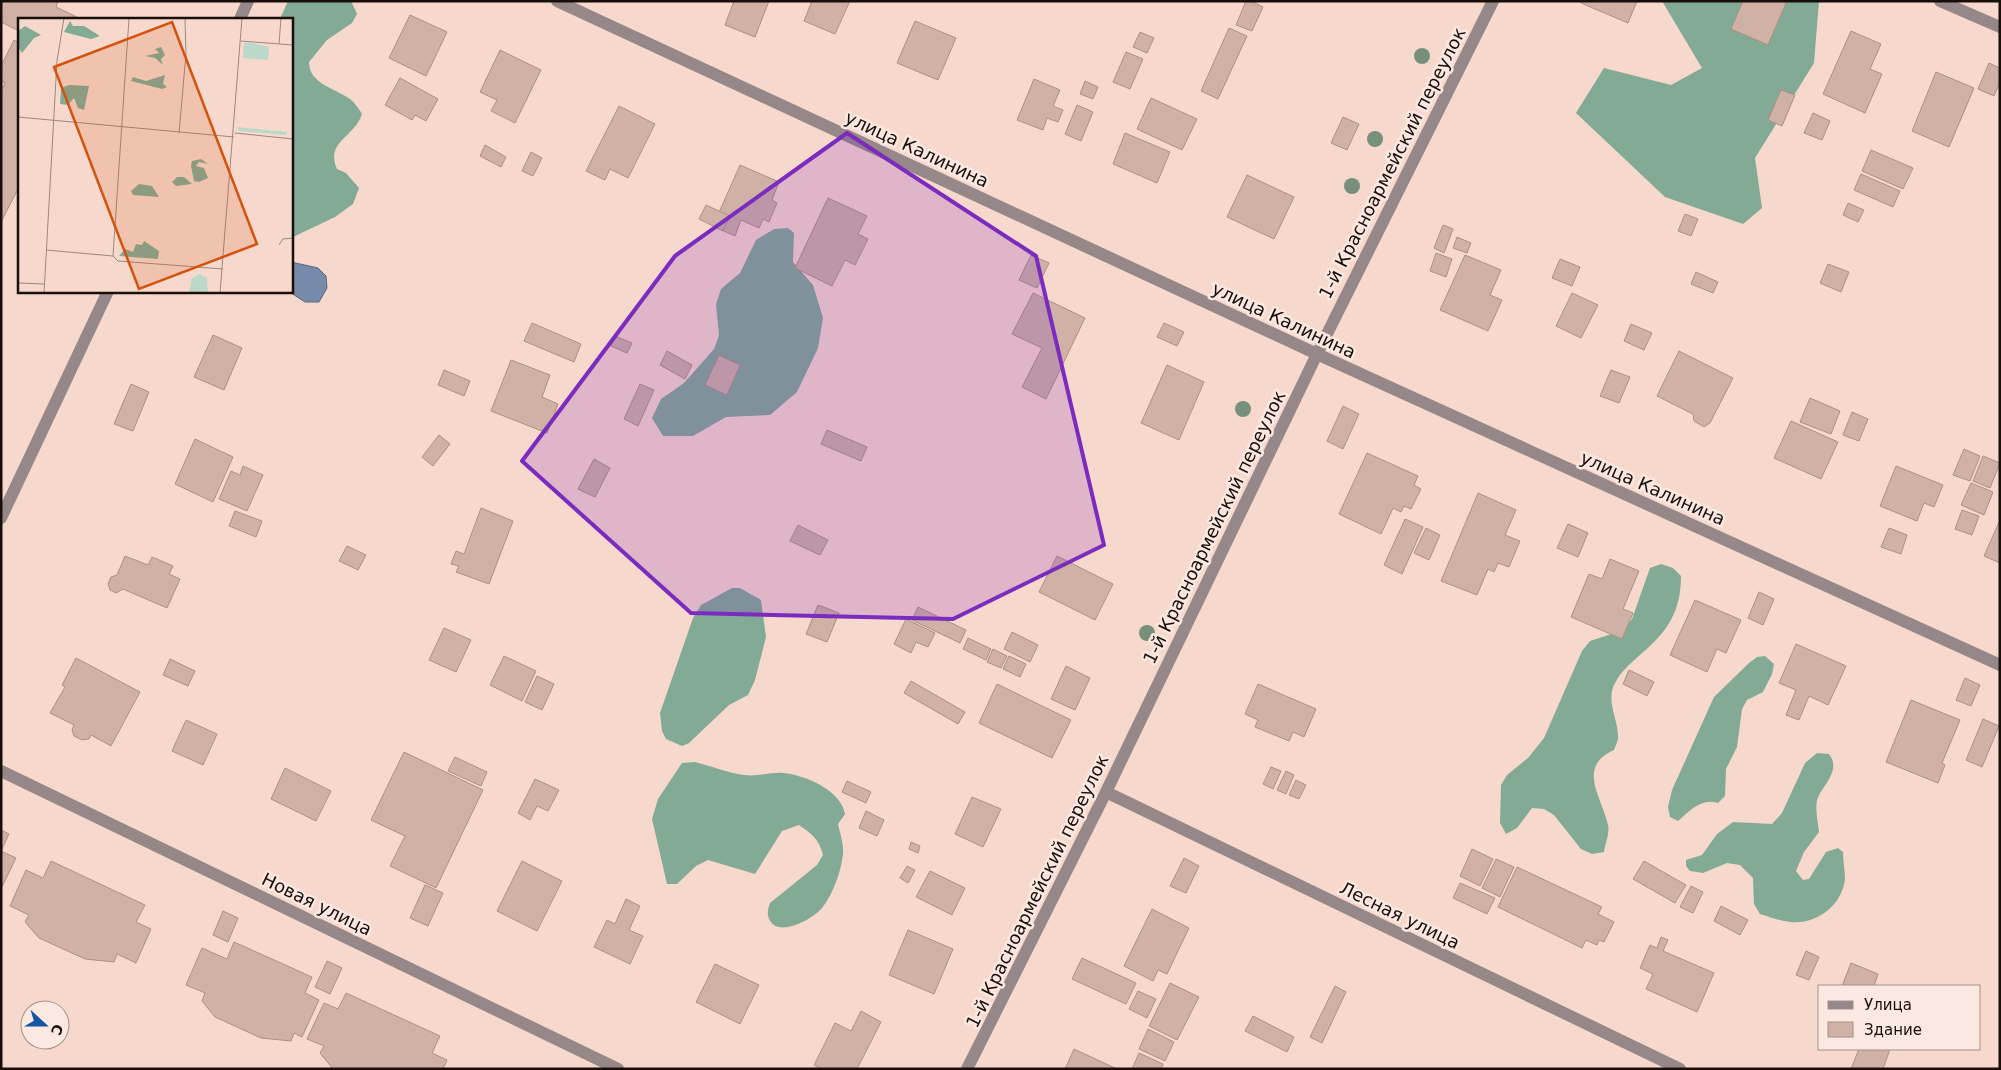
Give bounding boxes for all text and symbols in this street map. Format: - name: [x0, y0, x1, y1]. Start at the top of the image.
- inset map: [18, 18, 292, 292]
- street label: 1-й Красноармейский переулок: [1314, 24, 1470, 302]
- street label: улица Калинина: [842, 106, 992, 192]
- street label: улица Калинина: [1209, 277, 1359, 363]
- street label: 1-й Красноармейский переулок: [1139, 387, 1290, 667]
- street label: улица Калинина: [1577, 447, 1729, 529]
- street label: 1-й Красноармейский переулок: [962, 751, 1113, 1031]
- street label: Новая улица: [259, 868, 375, 940]
- street label: Лесная улица: [1337, 877, 1463, 953]
- legend: [1818, 985, 1981, 1050]
- text: Улица: [1864, 996, 1912, 1014]
- north arrow: [20, 1000, 70, 1050]
- text: Здание: [1864, 1021, 1922, 1039]
- text: С: [48, 1022, 66, 1037]

